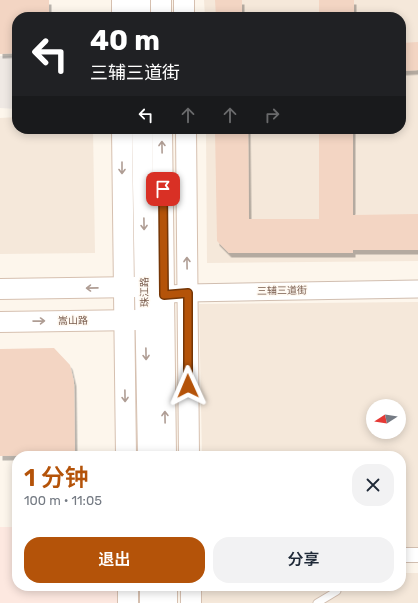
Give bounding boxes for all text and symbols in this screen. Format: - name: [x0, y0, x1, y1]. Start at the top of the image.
- text: 40 m: [90, 24, 160, 57]
- icon: left: [24, 28, 76, 80]
- text: 三辅三道街: [90, 62, 180, 84]
- icon: left: [135, 104, 157, 126]
- icon: ahead: [177, 104, 199, 126]
- icon: ahead: [219, 104, 241, 126]
- icon: right: [261, 104, 283, 126]
- one-way arrow: [158, 141, 166, 154]
- one-way arrow: [118, 161, 126, 174]
- pin: [146, 172, 180, 206]
- icon: arrive: [152, 178, 174, 200]
- one-way arrow: [140, 217, 148, 230]
- one-way arrow: [183, 257, 191, 270]
- street label: 珠江路: [139, 277, 151, 307]
- one-way arrow: [86, 284, 99, 292]
- street label: 三辅三道街: [257, 285, 307, 297]
- street label: 嵩山路: [58, 315, 88, 327]
- one-way arrow: [32, 317, 45, 325]
- one-way arrow: [142, 347, 150, 360]
- position arrow: [167, 365, 209, 407]
- one-way arrow: [121, 389, 129, 402]
- north arrow: [366, 399, 406, 439]
- map controls: [366, 399, 406, 439]
- one-way arrow: [161, 411, 169, 424]
- text: 1 分钟: [24, 464, 89, 492]
- button: close: [352, 464, 394, 506]
- text: 100 m · 11:05: [24, 493, 102, 508]
- button: 退出: [24, 537, 205, 583]
- button: 分享: [213, 537, 394, 583]

